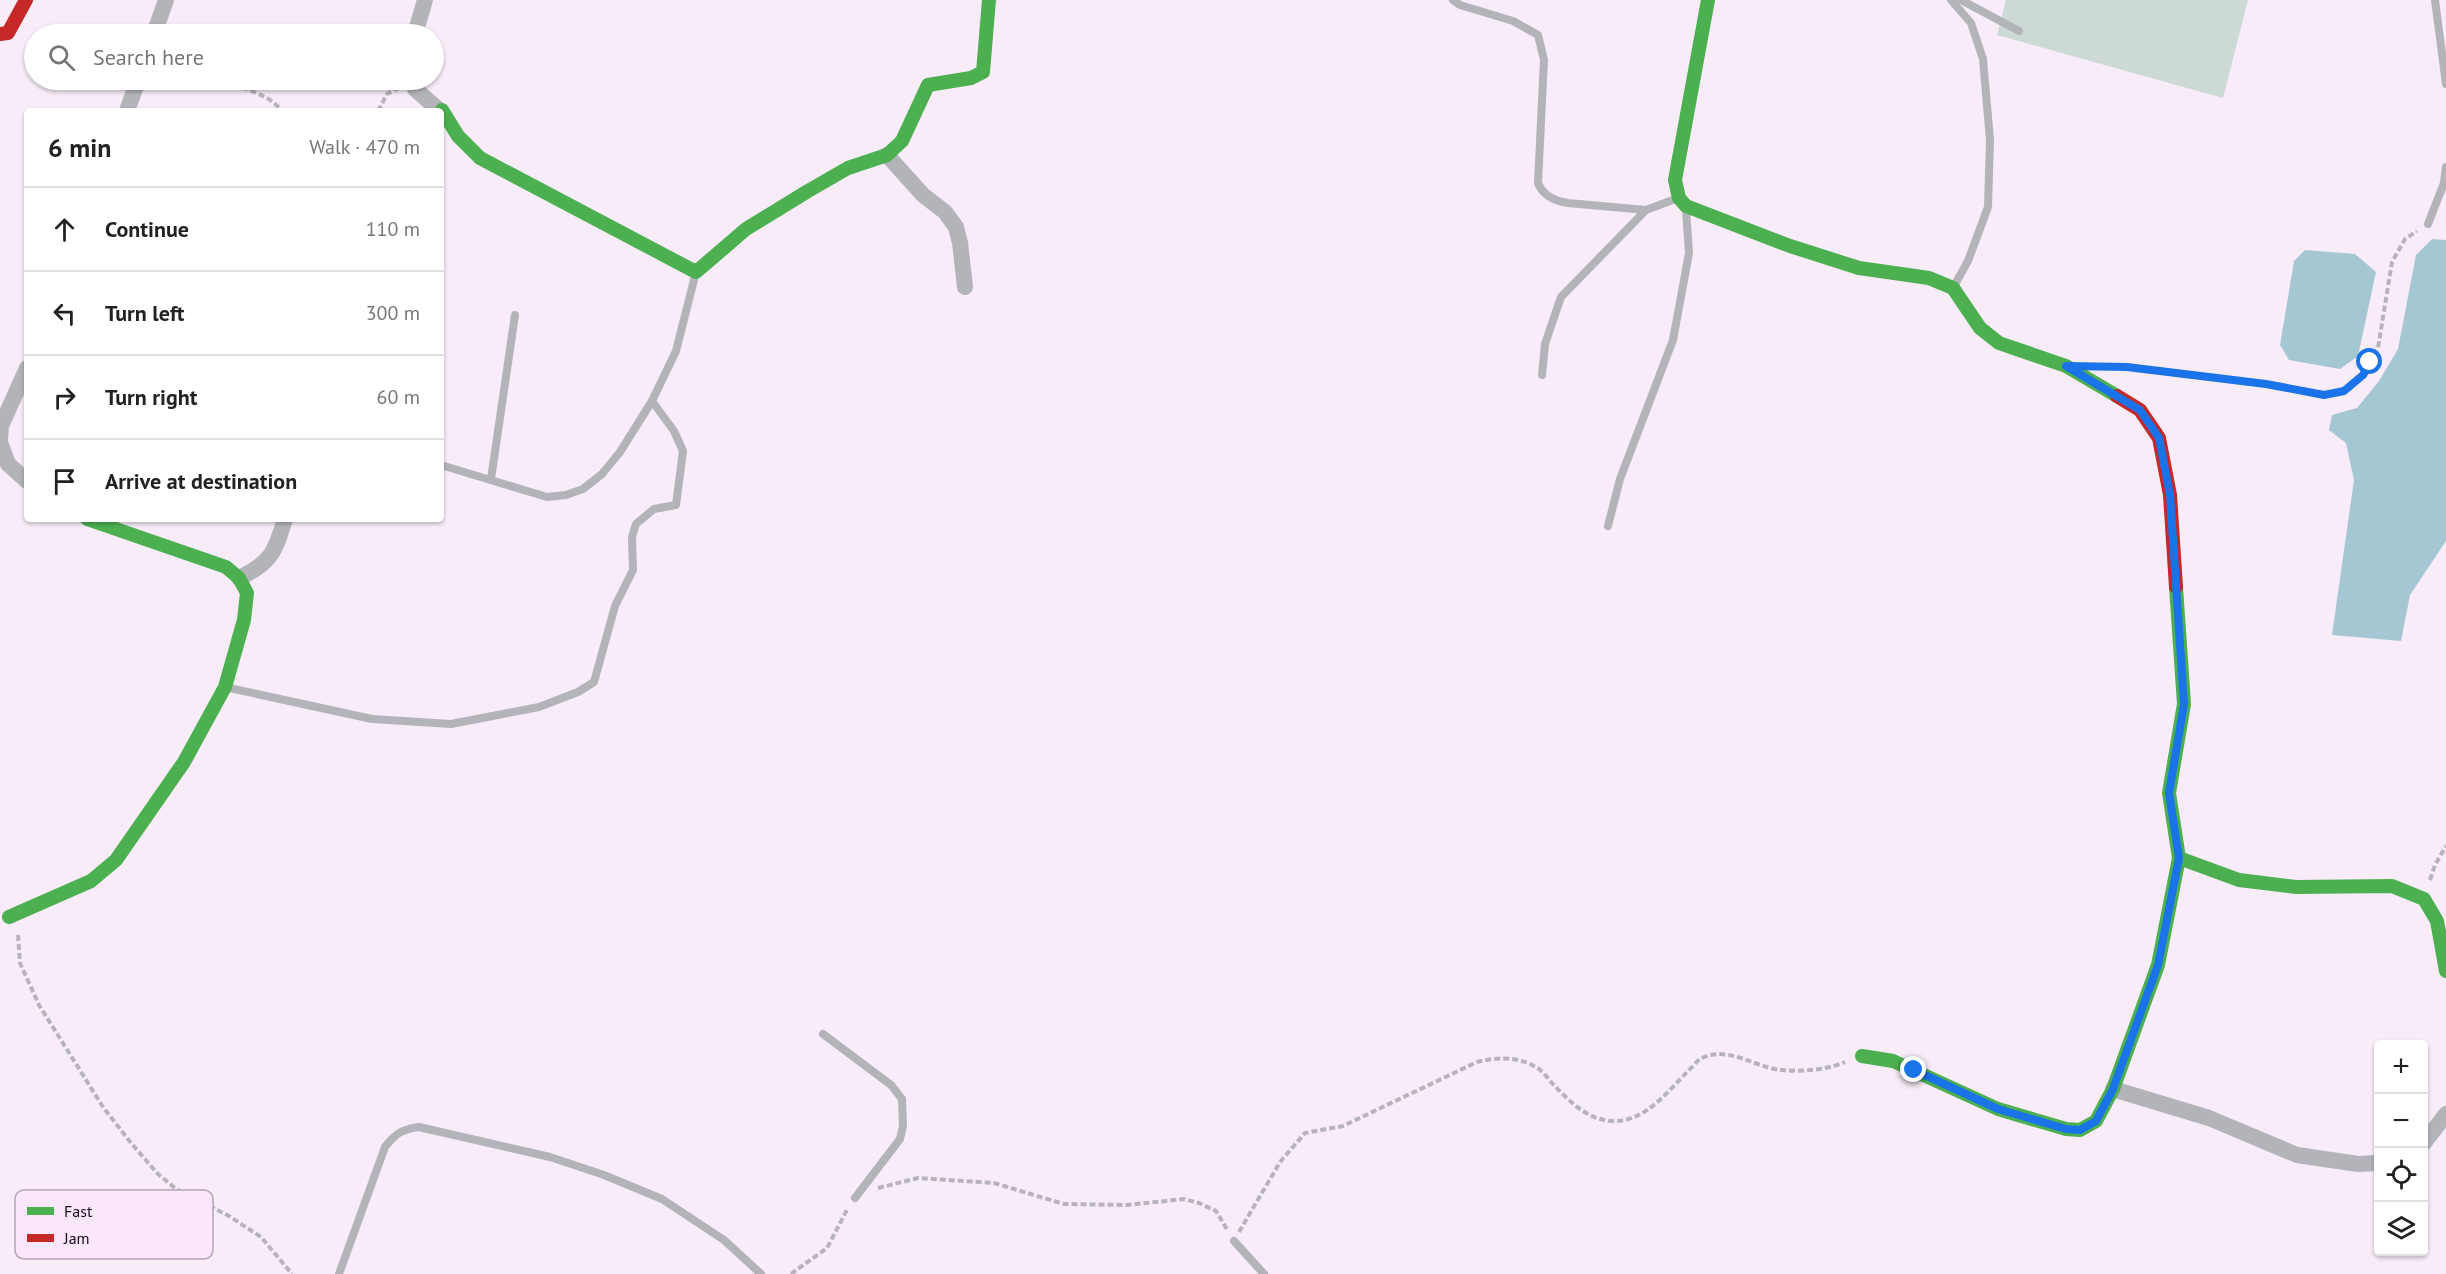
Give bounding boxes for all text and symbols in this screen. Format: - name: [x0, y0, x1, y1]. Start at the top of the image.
- search box: [24, 24, 444, 90]
- icon: search: [45, 41, 78, 74]
- text: Search here: [93, 43, 204, 71]
- text: 6 min: [48, 131, 111, 164]
- text: Walk · 470 m: [309, 134, 420, 160]
- icon: ahead: [48, 213, 81, 246]
- text: Continue: [105, 215, 189, 243]
- text: 110 m: [366, 216, 420, 242]
- icon: left: [48, 297, 81, 330]
- text: Turn left: [105, 299, 185, 327]
- text: 300 m: [366, 300, 420, 326]
- route start: [2356, 348, 2382, 374]
- icon: right: [48, 381, 81, 414]
- text: Turn right: [105, 383, 197, 411]
- text: 60 m: [377, 384, 420, 410]
- icon: arrive: [48, 465, 81, 498]
- text: Arrive at destination: [105, 467, 297, 495]
- map controls: [2374, 1040, 2428, 1256]
- button: +: [2374, 1040, 2428, 1094]
- route end: [1900, 1056, 1926, 1082]
- button: −: [2374, 1094, 2428, 1148]
- button: locate: [2374, 1148, 2428, 1202]
- legend: [15, 1190, 213, 1259]
- text: Fast: [64, 1201, 93, 1221]
- button: layers: [2374, 1202, 2428, 1256]
- text: Jam: [63, 1228, 90, 1248]

